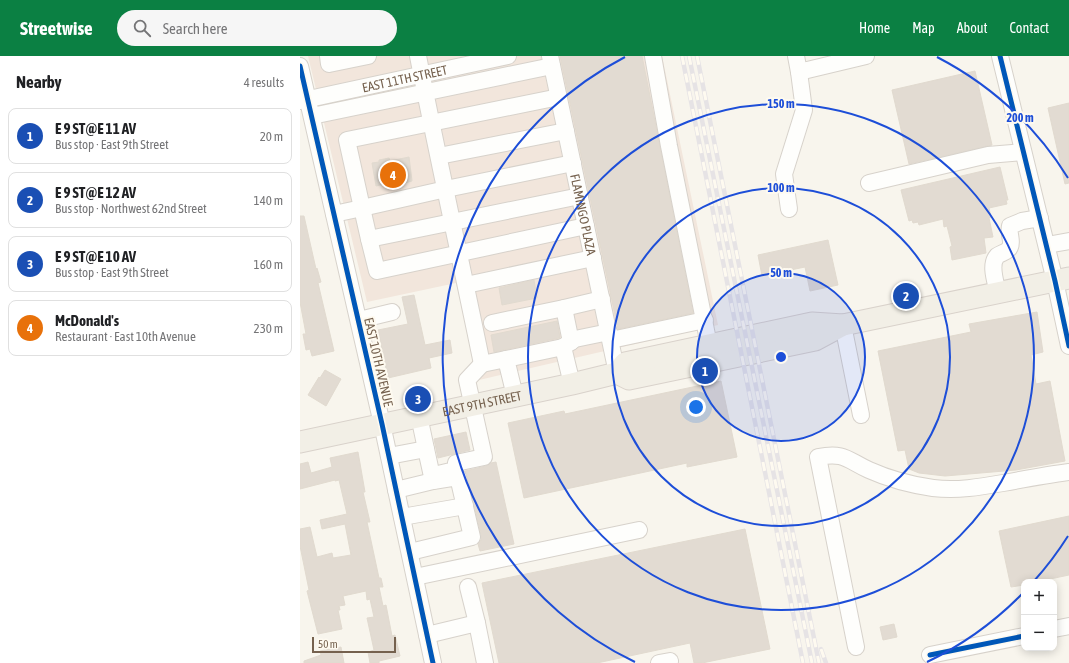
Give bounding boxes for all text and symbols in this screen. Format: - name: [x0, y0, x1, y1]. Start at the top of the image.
- search box: [117, 10, 397, 46]
- text: Streetwise: [20, 17, 93, 39]
- icon: search: [131, 17, 153, 39]
- text: Search here: [163, 20, 227, 37]
- text: Home: [859, 20, 890, 36]
- text: Map: [912, 20, 935, 36]
- text: About: [957, 20, 988, 36]
- text: Contact: [1010, 20, 1049, 36]
- street label: EAST 11TH STREET: [361, 62, 449, 95]
- text: Nearby: [16, 72, 62, 92]
- text: 4 results: [244, 75, 284, 90]
- text: 150 m: [767, 97, 795, 111]
- text: 200 m: [1006, 111, 1034, 125]
- text: E 9 ST@E 11 AV: [55, 120, 136, 137]
- text: 1: [27, 129, 33, 144]
- text: 20 m: [260, 129, 283, 144]
- text: Bus stop · East 9th Street: [55, 137, 169, 152]
- pin: 4: [380, 160, 406, 190]
- street label: FLAMINGO PLAZA: [567, 173, 599, 257]
- text: 100 m: [767, 181, 795, 195]
- text: E 9 ST@E 12 AV: [55, 184, 136, 201]
- text: 2: [27, 193, 33, 208]
- text: 140 m: [254, 193, 283, 208]
- text: Bus stop · Northwest 62nd Street: [55, 201, 207, 216]
- text: E 9 ST@E 10 AV: [55, 248, 136, 265]
- text: 3: [27, 257, 33, 272]
- text: 160 m: [254, 257, 283, 272]
- text: Bus stop · East 9th Street: [55, 265, 169, 280]
- text: 50 m: [770, 266, 792, 280]
- pin: 2: [893, 281, 919, 311]
- text: McDonald's: [55, 312, 119, 329]
- street label: EAST 10TH AVENUE: [361, 316, 396, 409]
- text: 4: [27, 321, 33, 336]
- text: 230 m: [254, 321, 283, 336]
- text: Restaurant · East 10th Avenue: [55, 329, 196, 344]
- centre of rings: [774, 350, 788, 364]
- pin: 1: [692, 356, 718, 386]
- pin: 3: [405, 384, 431, 414]
- street label: EAST 9TH STREET: [441, 388, 523, 419]
- your location: [686, 397, 706, 417]
- map controls: [1021, 579, 1057, 651]
- button: +: [1021, 579, 1057, 615]
- button: −: [1021, 615, 1057, 651]
- scale bar: [312, 635, 396, 654]
- text: 50 m: [318, 638, 338, 650]

